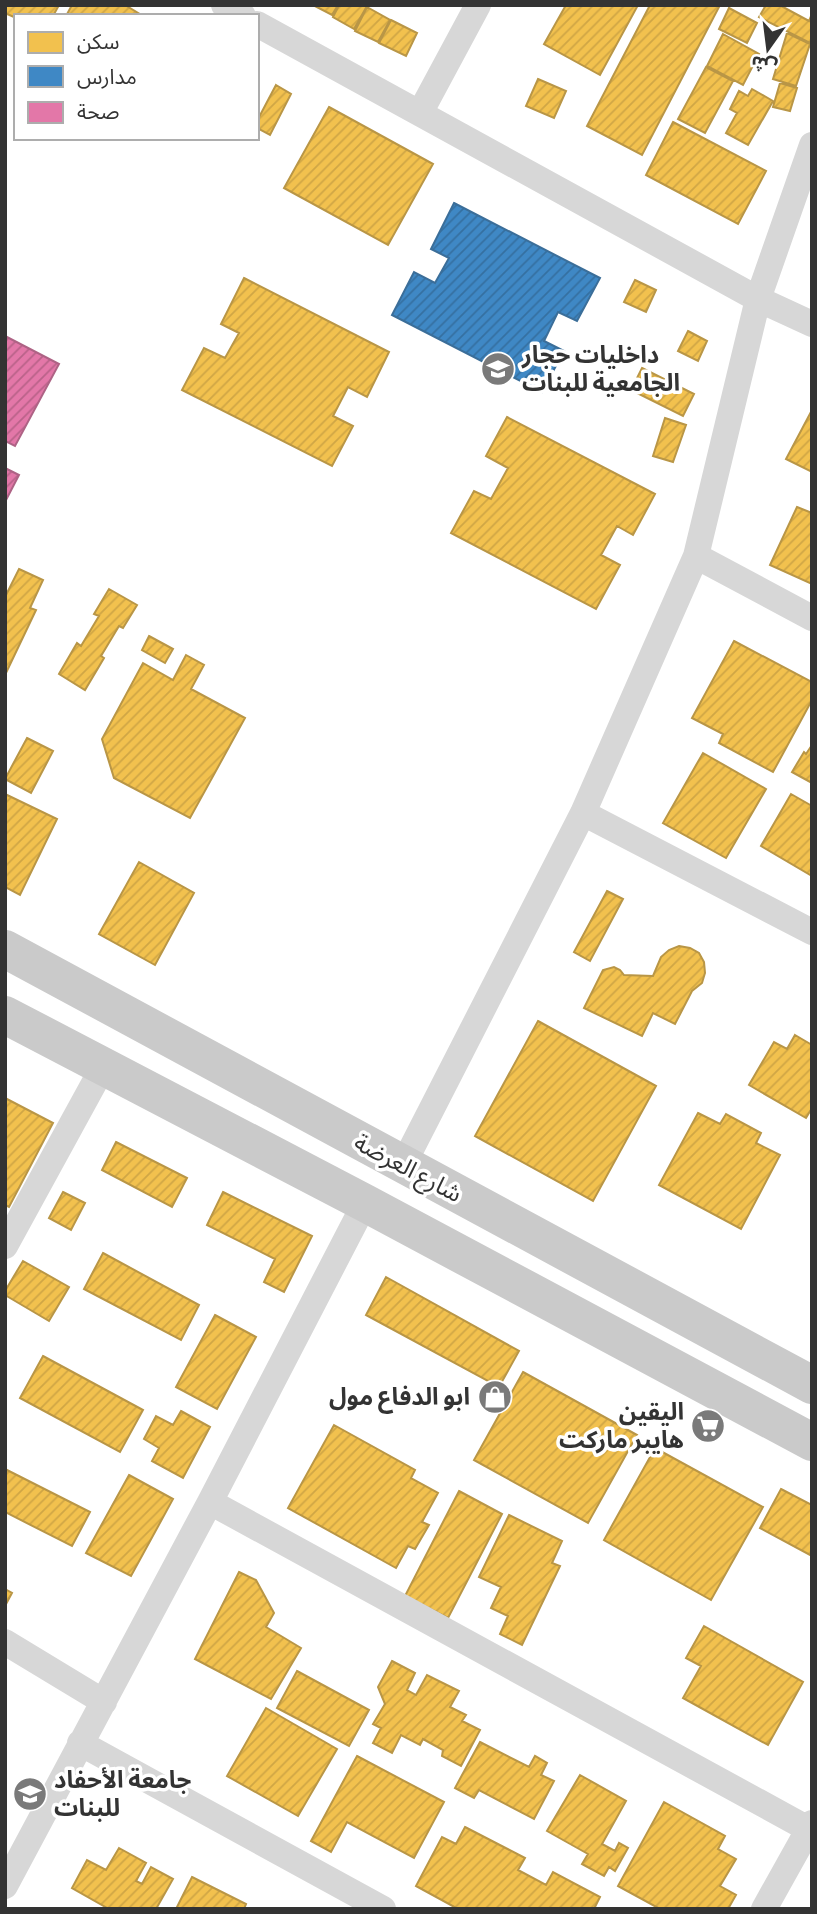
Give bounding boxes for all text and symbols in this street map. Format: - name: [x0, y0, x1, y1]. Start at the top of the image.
- legend: [14, 14, 259, 140]
- north arrow: [733, 14, 803, 84]
- text: سكن: [77, 28, 119, 54]
- text: ش: [748, 52, 779, 80]
- text: مدارس: [77, 63, 137, 89]
- text: صحة: [77, 98, 120, 123]
- place label: داخليات حجار الجامعية للبنات: [521, 339, 680, 397]
- school or university icon: داخليات حجار الجامعية للبنات: [479, 350, 517, 388]
- street label: شارع العرضة: [348, 1126, 468, 1211]
- shop icon: ابو الدفاع مول: [476, 1378, 514, 1416]
- place label: ابو الدفاع مول: [329, 1381, 470, 1414]
- place label: اليقين هايبر ماركت: [559, 1396, 684, 1454]
- supermarket icon: اليقين هايبر ماركت: [689, 1407, 727, 1445]
- place label: جامعة الأحفاد للبنات: [54, 1764, 191, 1822]
- school or university icon: جامعة الأحفاد للبنات: [11, 1775, 49, 1813]

